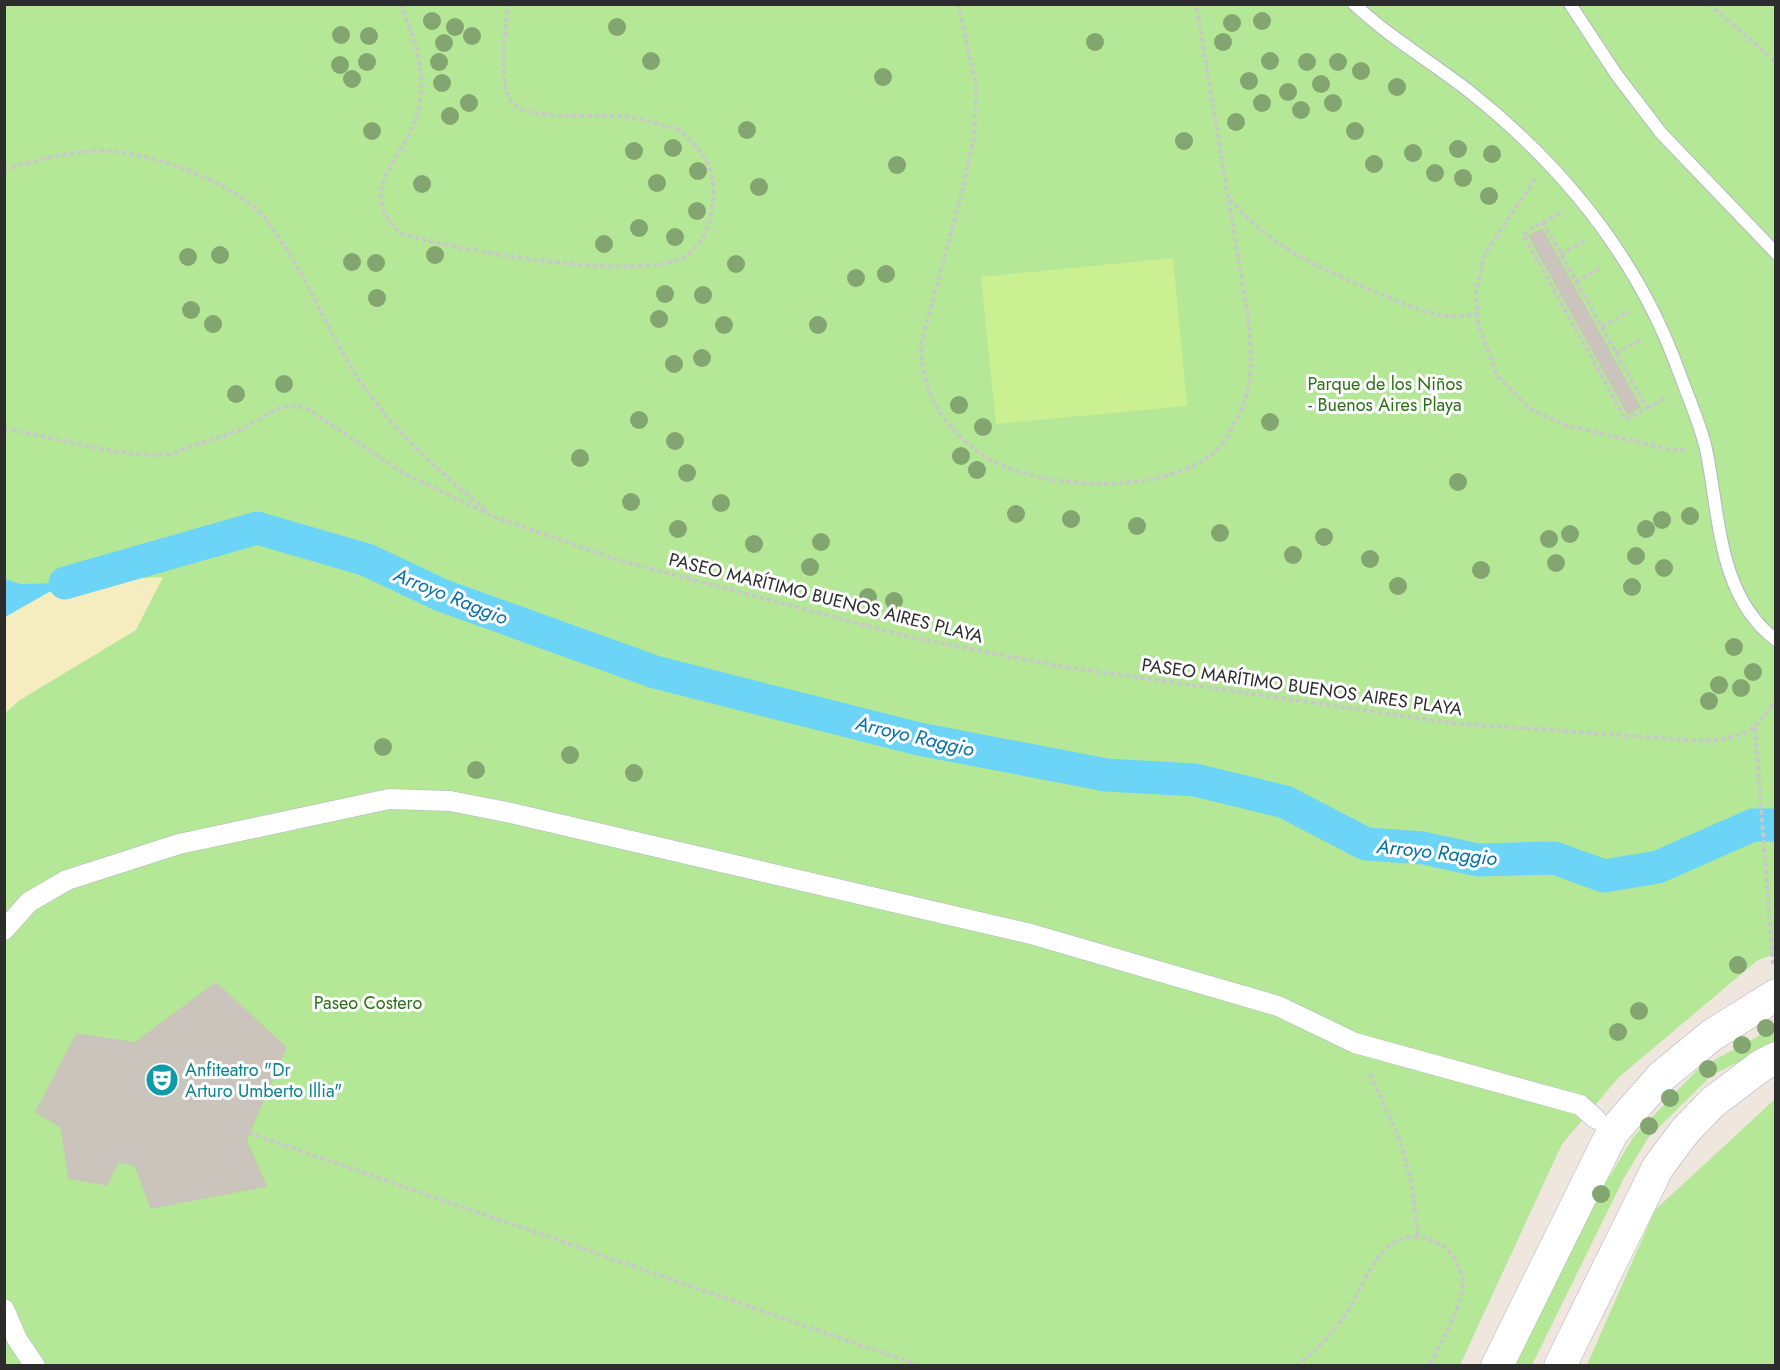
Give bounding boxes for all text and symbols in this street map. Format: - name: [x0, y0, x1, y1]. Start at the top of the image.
- park label: Parque de los Niños - Buenos Aires Playa: [1308, 371, 1462, 418]
- street label: PASEO MARÍTIMO BUENOS AIRES PLAYA: [666, 546, 986, 650]
- water label: Arroyo Raggio: [389, 560, 513, 633]
- street label: PASEO MARÍTIMO BUENOS AIRES PLAYA: [1140, 652, 1464, 722]
- water label: Arroyo Raggio: [852, 709, 977, 764]
- water label: Arroyo Raggio: [1374, 832, 1499, 873]
- park label: Paseo Costero: [314, 990, 422, 1016]
- place label: Anfiteatro "Dr Arturo Umberto Illia": [185, 1057, 342, 1104]
- theatre icon: Anfiteatro "Dr Arturo Umberto Illia": [144, 1062, 180, 1098]

